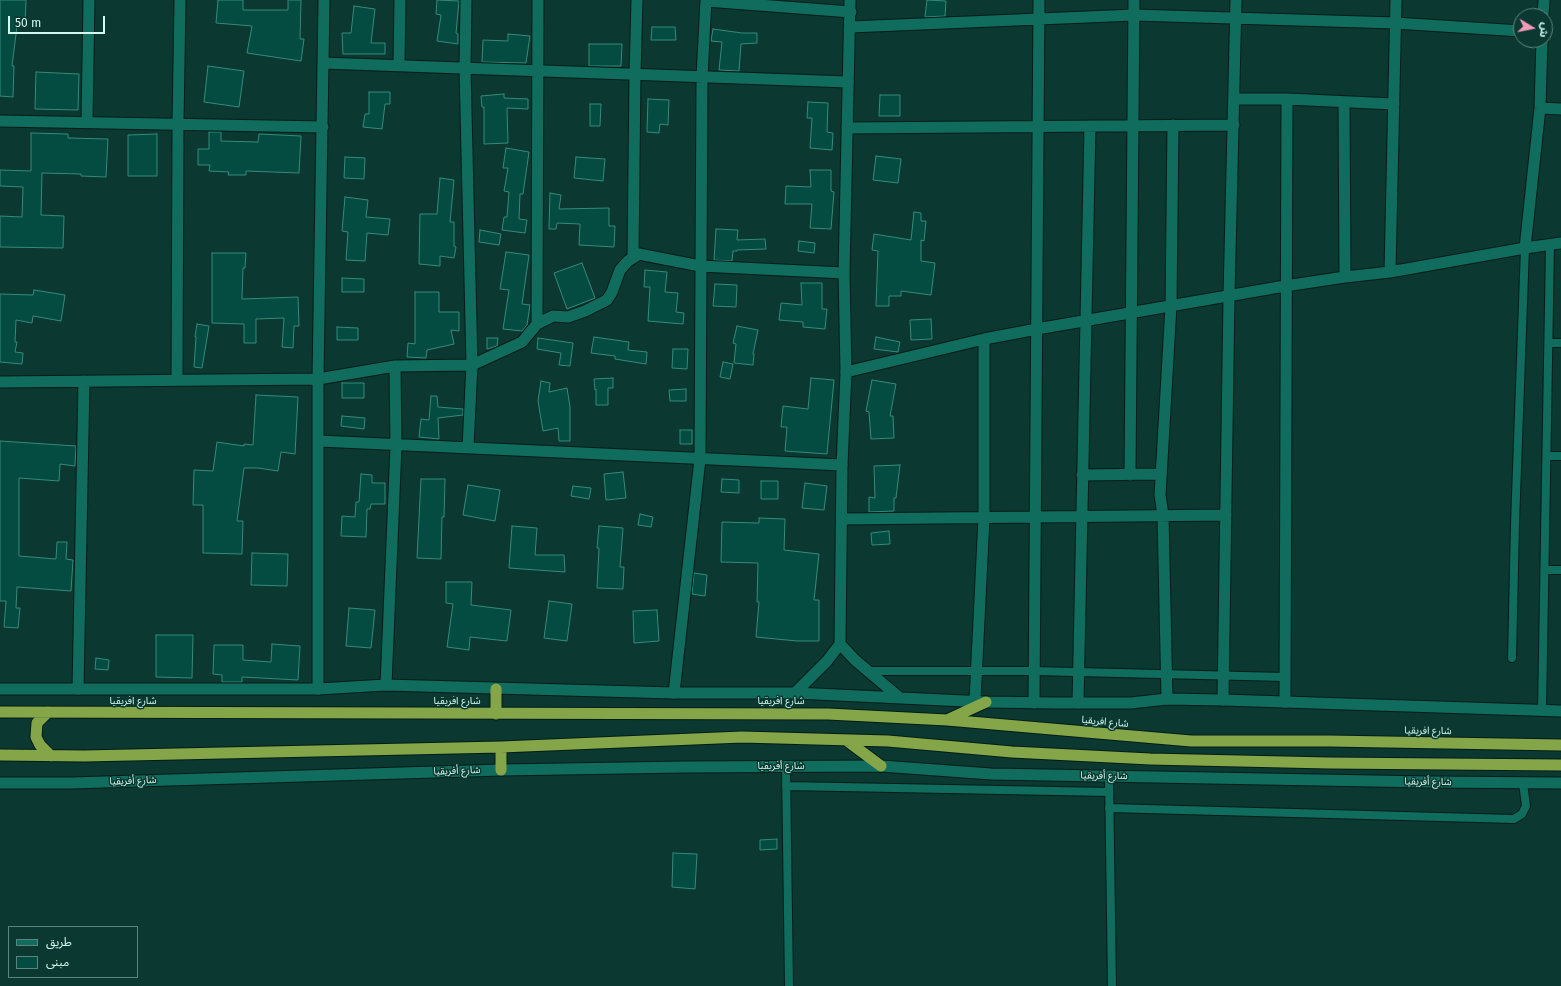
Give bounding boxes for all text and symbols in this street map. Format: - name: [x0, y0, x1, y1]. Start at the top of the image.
- scale bar: [10, 8, 107, 34]
- north arrow: [1513, 8, 1553, 48]
- text: 50 m: [15, 16, 41, 30]
- text: ش: [1537, 21, 1552, 39]
- street label: شارع افريقيا: [109, 695, 157, 707]
- street label: شارع افريقيا: [433, 695, 481, 707]
- street label: شارع افريقيا: [757, 695, 805, 707]
- street label: شارع افريقيا: [1081, 714, 1129, 730]
- street label: شارع افريقيا: [1404, 725, 1452, 737]
- street label: شارع أفريقيا: [757, 760, 805, 772]
- street label: شارع أفريقيا: [433, 764, 481, 778]
- street label: شارع أفريقيا: [1080, 770, 1128, 782]
- street label: شارع أفريقيا: [109, 774, 157, 788]
- street label: شارع أفريقيا: [1404, 776, 1452, 788]
- legend: [8, 926, 138, 978]
- text: طريق: [46, 935, 72, 949]
- text: مبنى: [46, 955, 69, 969]

